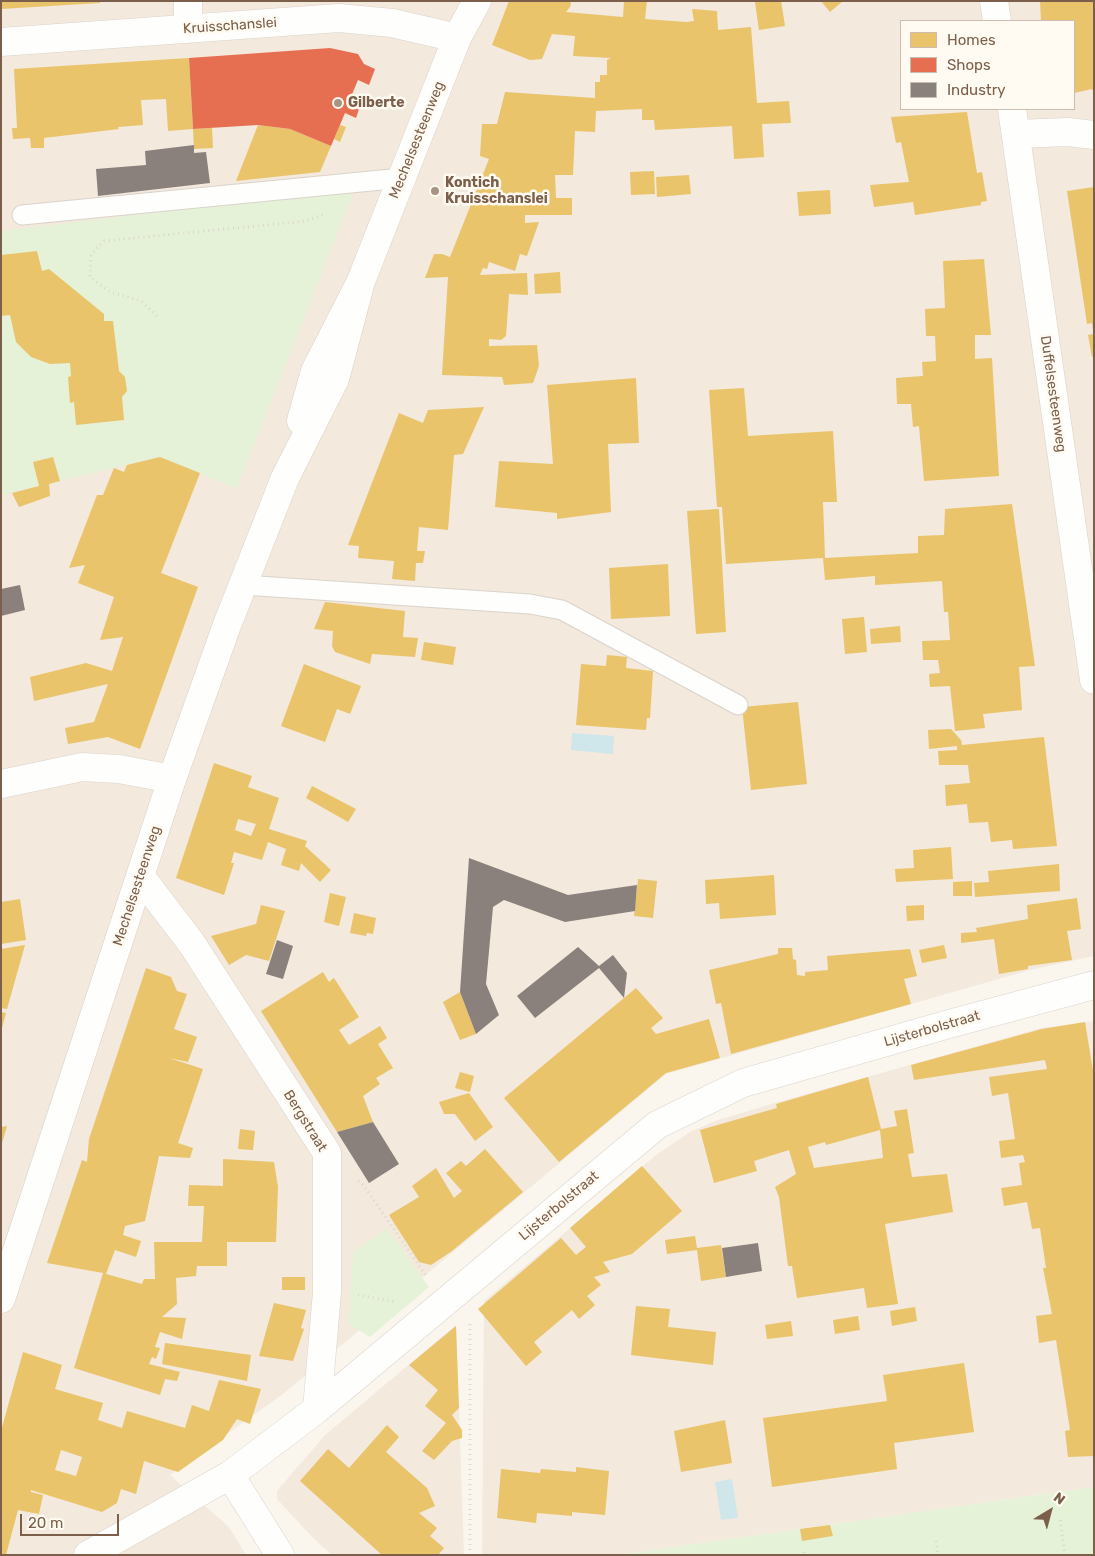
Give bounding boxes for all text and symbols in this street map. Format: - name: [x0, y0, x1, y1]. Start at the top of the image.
- street label: Kruisschanslei: [182, 14, 278, 38]
- legend: [900, 20, 1075, 110]
- text: Homes: [947, 31, 996, 49]
- text: Shops: [947, 56, 991, 74]
- street label: Mechelsesteenweg: [386, 79, 448, 201]
- text: Industry: [947, 81, 1006, 99]
- place label: Gilberte: [348, 95, 404, 111]
- marker: Gilberte: [332, 97, 344, 109]
- place label: Kontich Kruisschanslei: [445, 175, 548, 208]
- marker: Kontich Kruisschanslei: [429, 185, 441, 197]
- street label: Duffelsesteenweg: [1036, 335, 1070, 453]
- street label: Mechelsesteenweg: [110, 824, 164, 948]
- street label: Lijsterbolstraat: [882, 1007, 982, 1051]
- street label: Bergstraat: [279, 1087, 331, 1155]
- street label: Lijsterbolstraat: [516, 1168, 602, 1244]
- north arrow: [1025, 1486, 1075, 1536]
- text: N: [1050, 1489, 1068, 1508]
- scale bar: [22, 1504, 121, 1536]
- text: 20 m: [28, 1514, 63, 1532]

